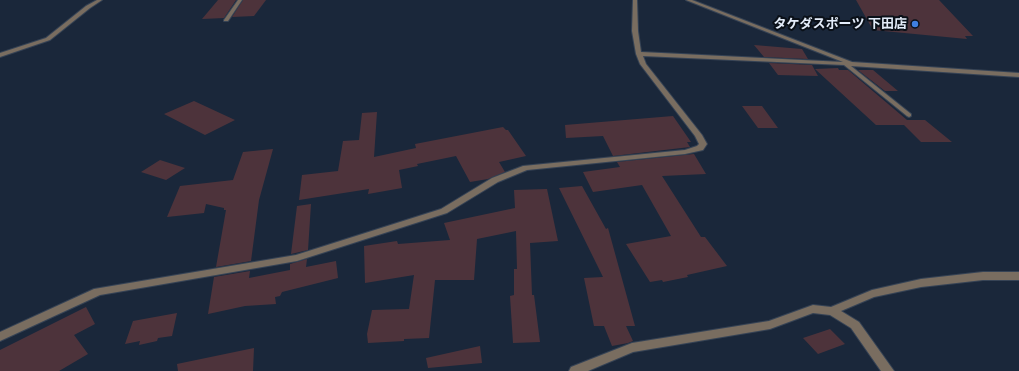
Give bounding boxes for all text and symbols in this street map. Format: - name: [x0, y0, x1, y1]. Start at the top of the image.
- place label: タケダスポーツ 下田店: [773, 16, 907, 32]
- marker: タケダスポーツ 下田店: [910, 19, 920, 29]

